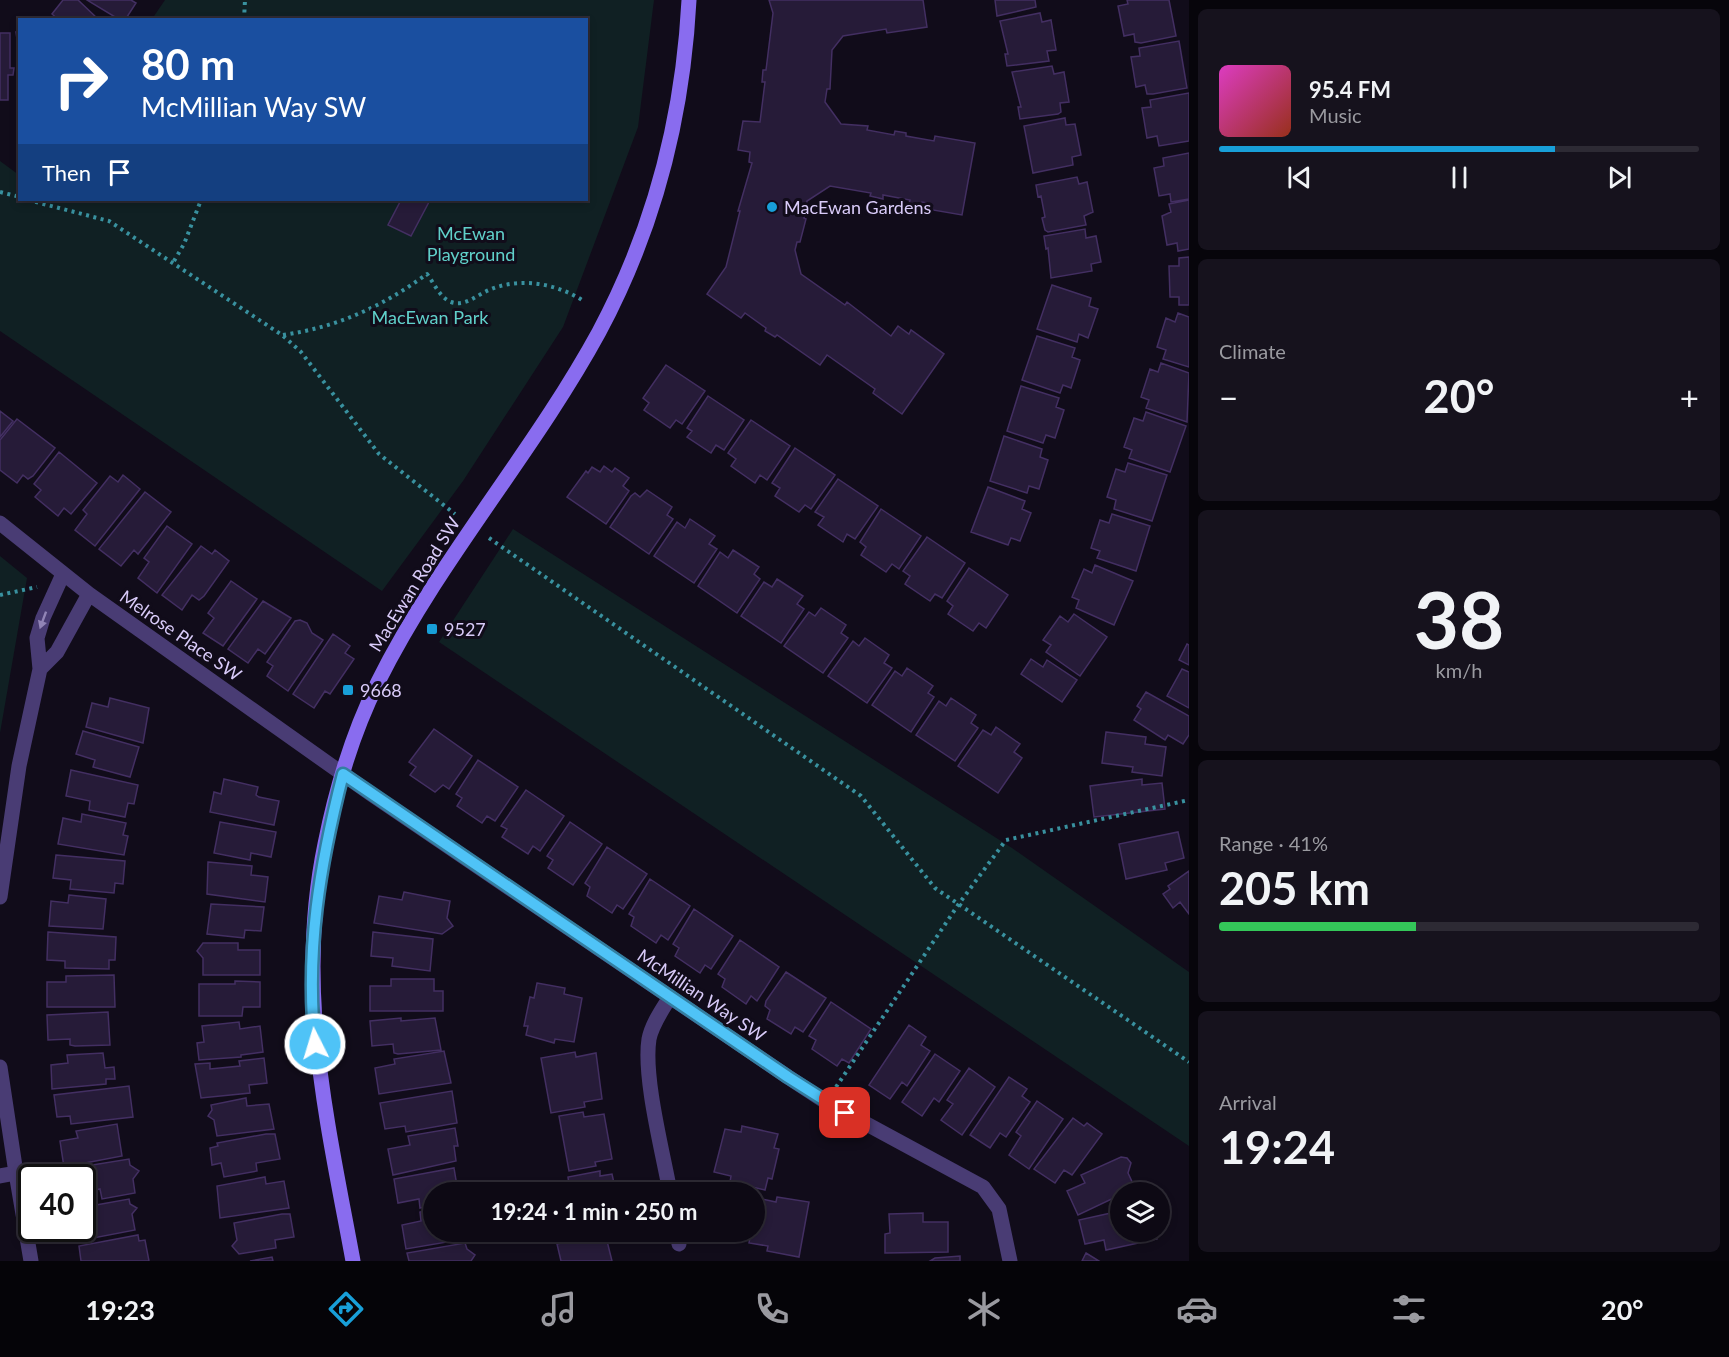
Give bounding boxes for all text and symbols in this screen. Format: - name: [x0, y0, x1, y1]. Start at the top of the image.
- text: 80 m: [141, 39, 235, 89]
- icon: right: [42, 42, 120, 120]
- text: 95.4 FM: [1309, 76, 1391, 103]
- text: McMillian Way SW: [141, 90, 366, 123]
- text: Music: [1309, 103, 1362, 127]
- icon: arrive: [103, 156, 136, 189]
- text: Then: [42, 159, 91, 186]
- icon: previous: [1283, 161, 1316, 194]
- icon: pause: [1443, 161, 1476, 194]
- icon: next: [1603, 161, 1636, 194]
- place label: MacEwan Gardens: [784, 196, 931, 218]
- marker: MacEwan Gardens: [765, 200, 779, 214]
- park label: McEwan Playground: [427, 222, 515, 265]
- park label: MacEwan Park: [372, 306, 489, 328]
- text: Climate: [1219, 339, 1286, 363]
- text: 20°: [1424, 369, 1494, 423]
- text: −: [1219, 377, 1238, 417]
- text: +: [1680, 377, 1699, 417]
- street label: MacEwan Road SW: [364, 512, 464, 655]
- text: 38: [1414, 572, 1504, 666]
- street label: Melrose Place SW: [116, 585, 246, 685]
- one-way arrow: [37, 611, 47, 629]
- place label: 9527: [444, 618, 486, 640]
- marker: 9527: [425, 622, 439, 636]
- text: km/h: [1436, 658, 1482, 682]
- place label: 9668: [360, 679, 402, 701]
- marker: 9668: [341, 683, 355, 697]
- text: Range · 41%: [1219, 831, 1328, 855]
- text: 205 km: [1219, 861, 1370, 915]
- street label: McMillian Way SW: [634, 944, 771, 1046]
- position arrow: [283, 1012, 347, 1076]
- pin: [819, 1087, 870, 1138]
- text: Arrival: [1219, 1090, 1277, 1114]
- icon: arrive: [828, 1096, 861, 1129]
- text: 19:24: [1219, 1120, 1335, 1174]
- speed limit sign: 40: [18, 1164, 96, 1242]
- map controls: [1110, 1182, 1170, 1242]
- button: layers: [1110, 1182, 1170, 1242]
- text: 19:24 · 1 min · 250 m: [491, 1198, 697, 1225]
- icon: directions: [325, 1288, 367, 1330]
- icon: music: [538, 1288, 580, 1330]
- icon: phone: [751, 1288, 793, 1330]
- icon: climate: [963, 1288, 1005, 1330]
- icon: car: [1176, 1288, 1218, 1330]
- icon: filters: [1388, 1288, 1430, 1330]
- text: 19:23: [85, 1293, 155, 1326]
- text: 20°: [1601, 1293, 1644, 1326]

